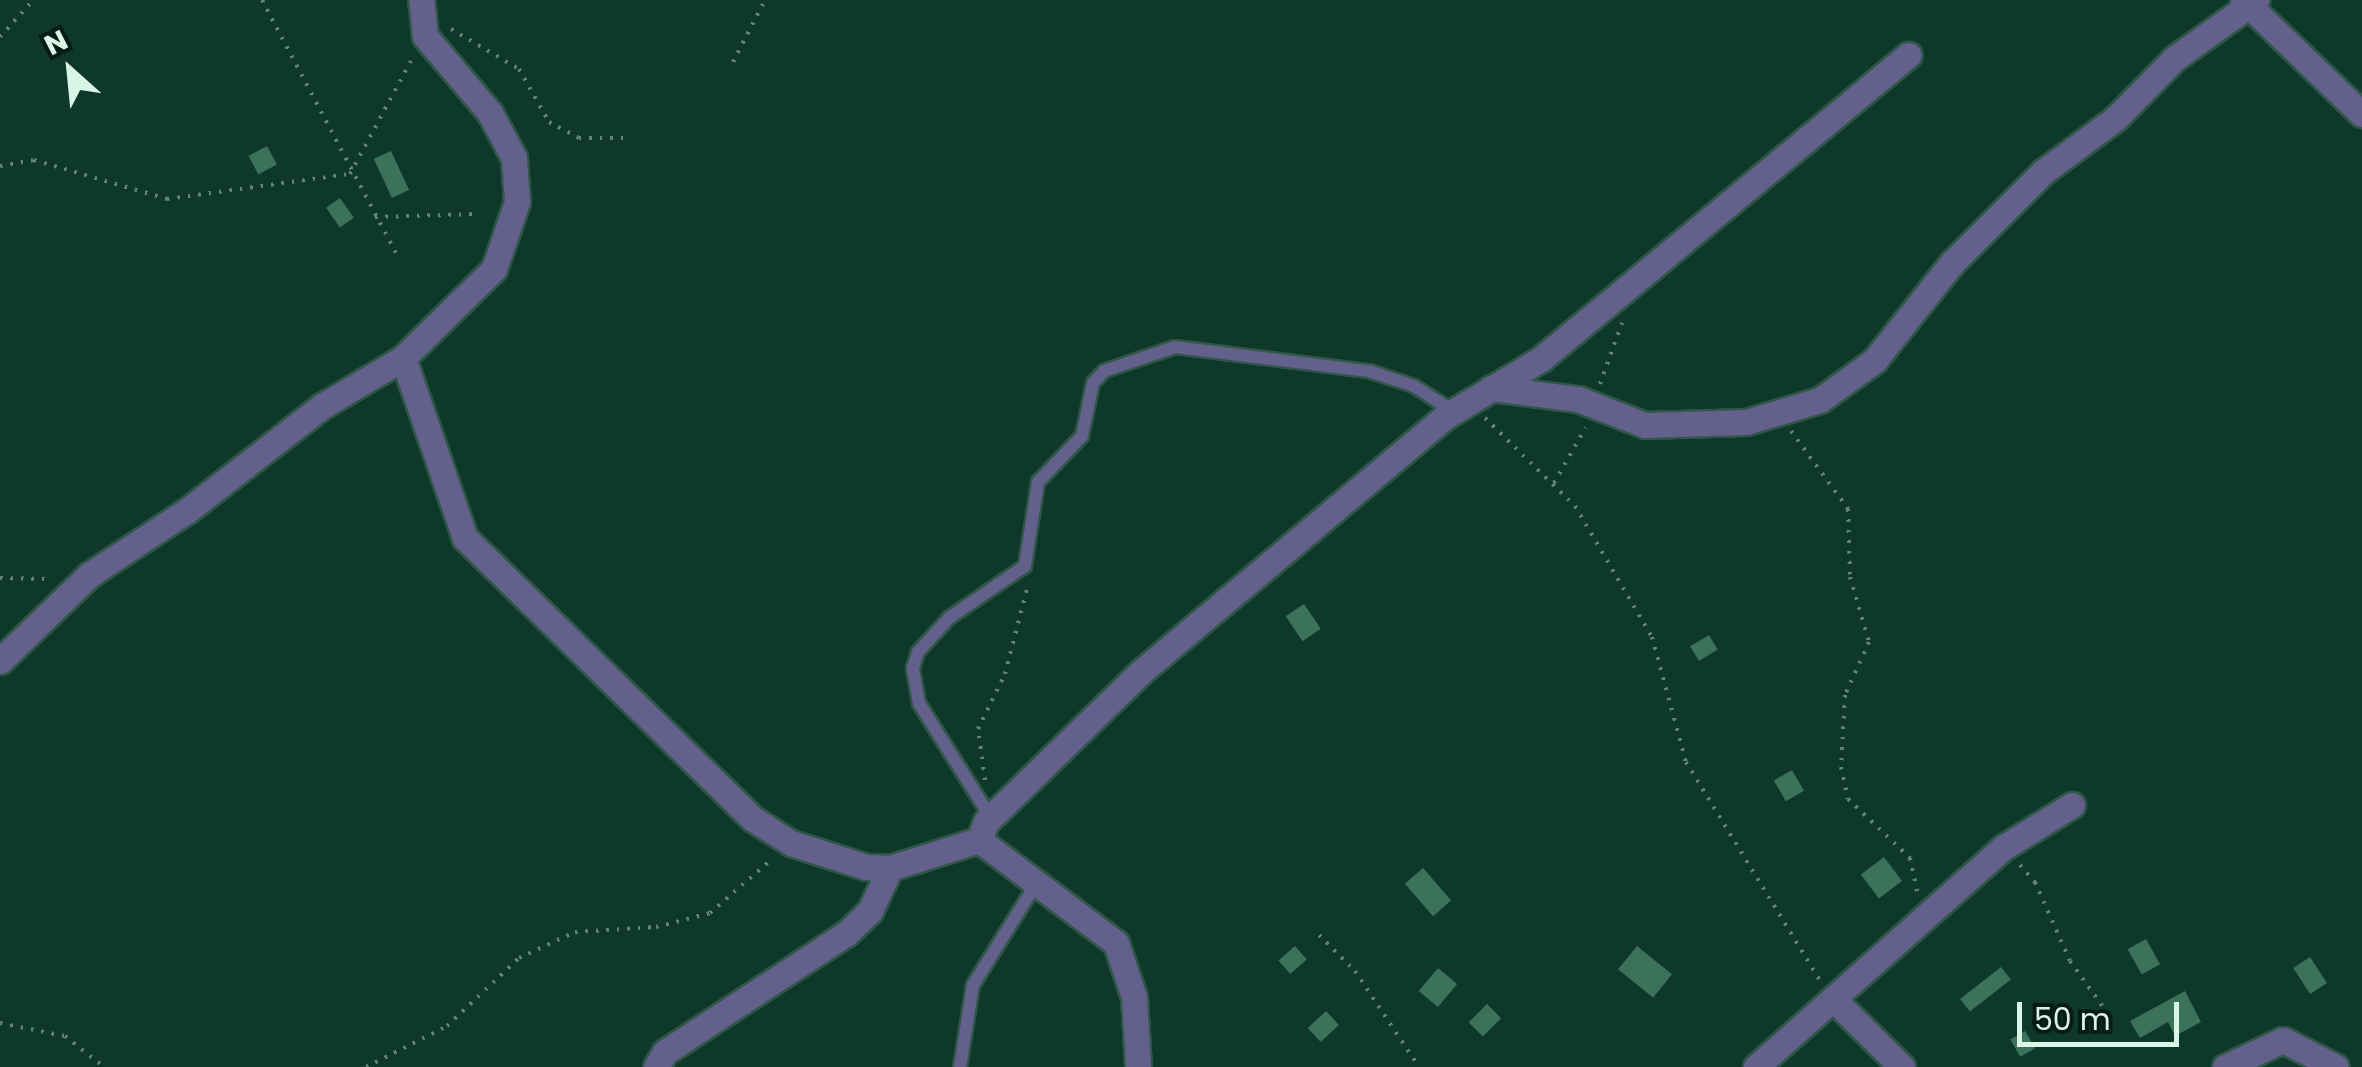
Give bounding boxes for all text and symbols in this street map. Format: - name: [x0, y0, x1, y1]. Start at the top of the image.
- north arrow: [20, 20, 120, 120]
- text: N: [38, 21, 74, 65]
- scale bar: [2022, 982, 2184, 1044]
- text: 50 m: [2034, 998, 2111, 1041]

